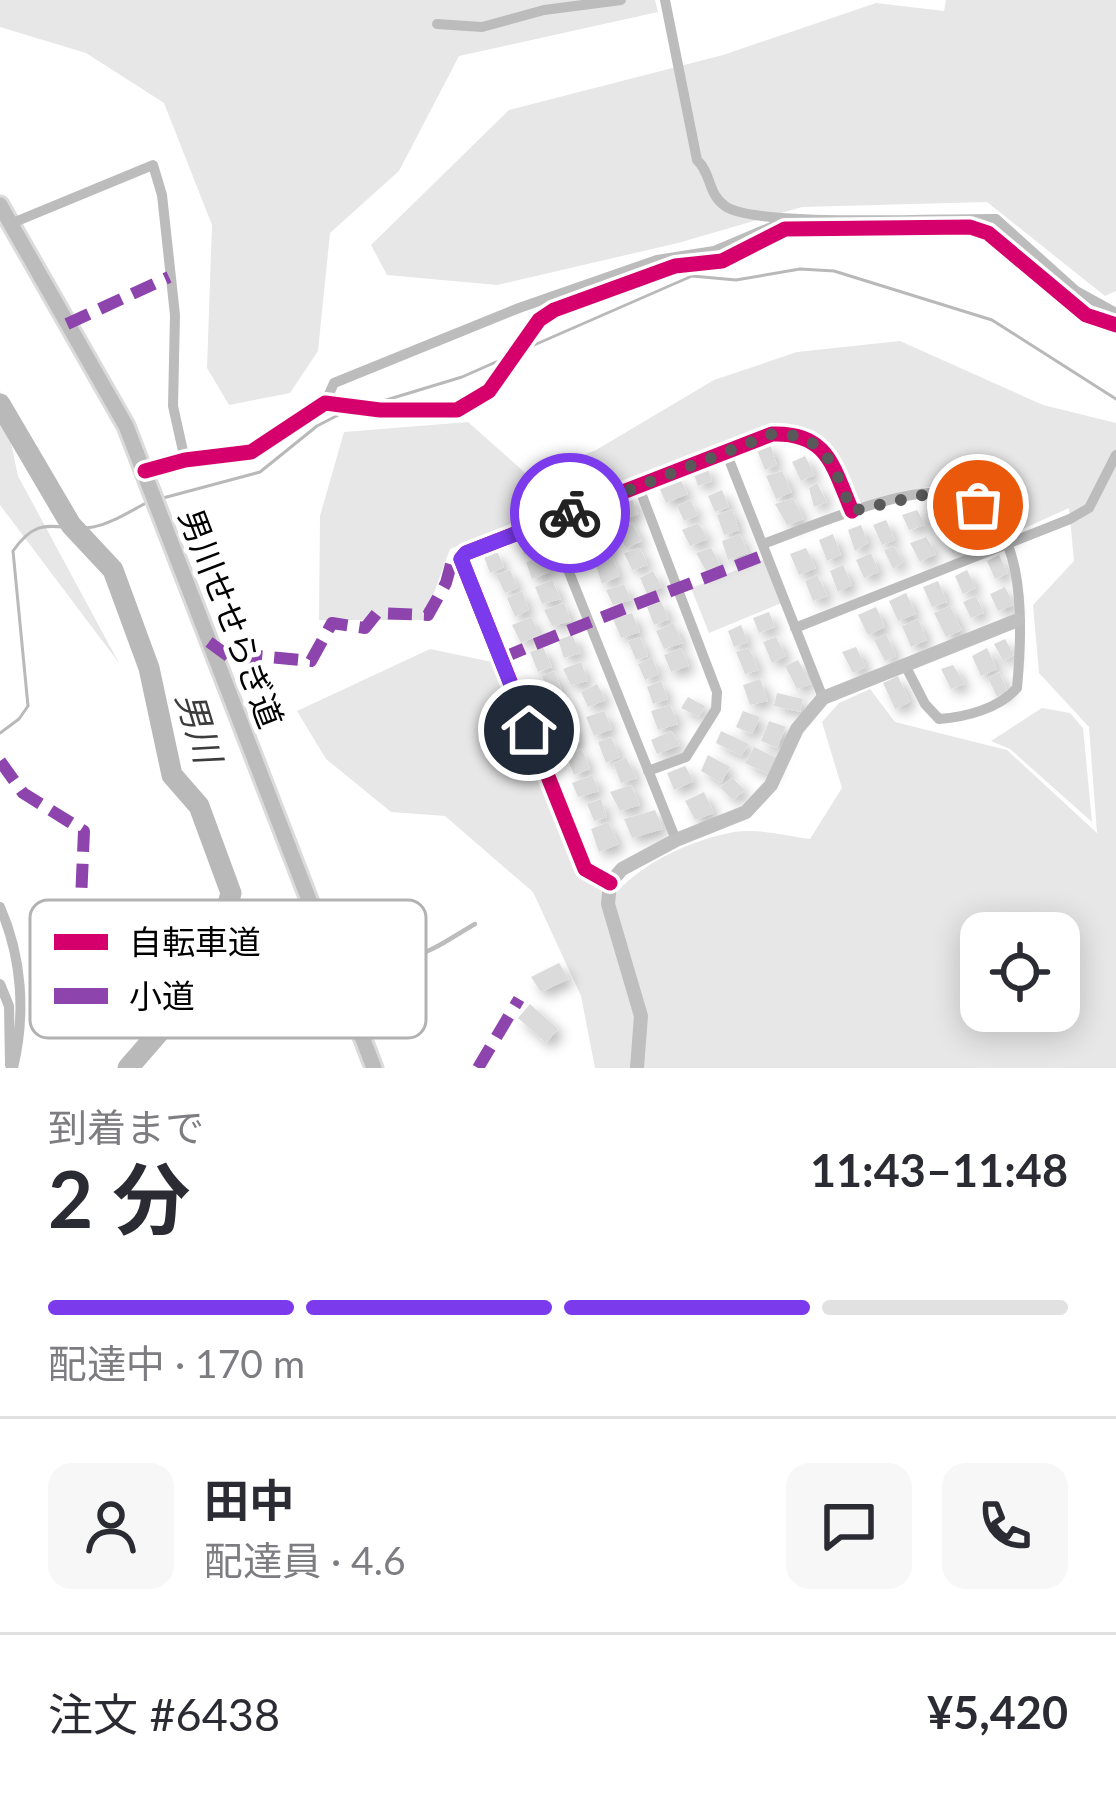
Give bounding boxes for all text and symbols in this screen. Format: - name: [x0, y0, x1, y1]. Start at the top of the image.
- courier: [510, 453, 630, 573]
- pin: [927, 454, 1029, 556]
- icon: bag: [945, 472, 1011, 538]
- icon: bike: [537, 480, 603, 546]
- street label: 男川せせらぎ道: [172, 503, 292, 733]
- pin: [478, 679, 580, 781]
- water label: 男川: [169, 686, 231, 768]
- icon: home: [496, 697, 562, 763]
- legend: [30, 900, 426, 1038]
- map controls: [960, 912, 1080, 1032]
- button: locate: [960, 912, 1080, 1032]
- text: 自転車道: [129, 921, 261, 961]
- text: 小道: [129, 975, 195, 1015]
- text: 到着まで: [48, 1104, 204, 1150]
- text: 11:43–11:48: [810, 1143, 1068, 1197]
- text: 2 分: [48, 1151, 190, 1245]
- text: 配達中 · 170 m: [48, 1340, 305, 1386]
- button: person: [48, 1463, 174, 1589]
- button: chat: [786, 1463, 912, 1589]
- button: phone: [942, 1463, 1068, 1589]
- text: 田中: [204, 1473, 294, 1527]
- text: 配達員 · 4.6: [204, 1537, 406, 1583]
- text: ¥5,420: [927, 1685, 1068, 1739]
- text: 注文 #6438: [48, 1687, 280, 1741]

